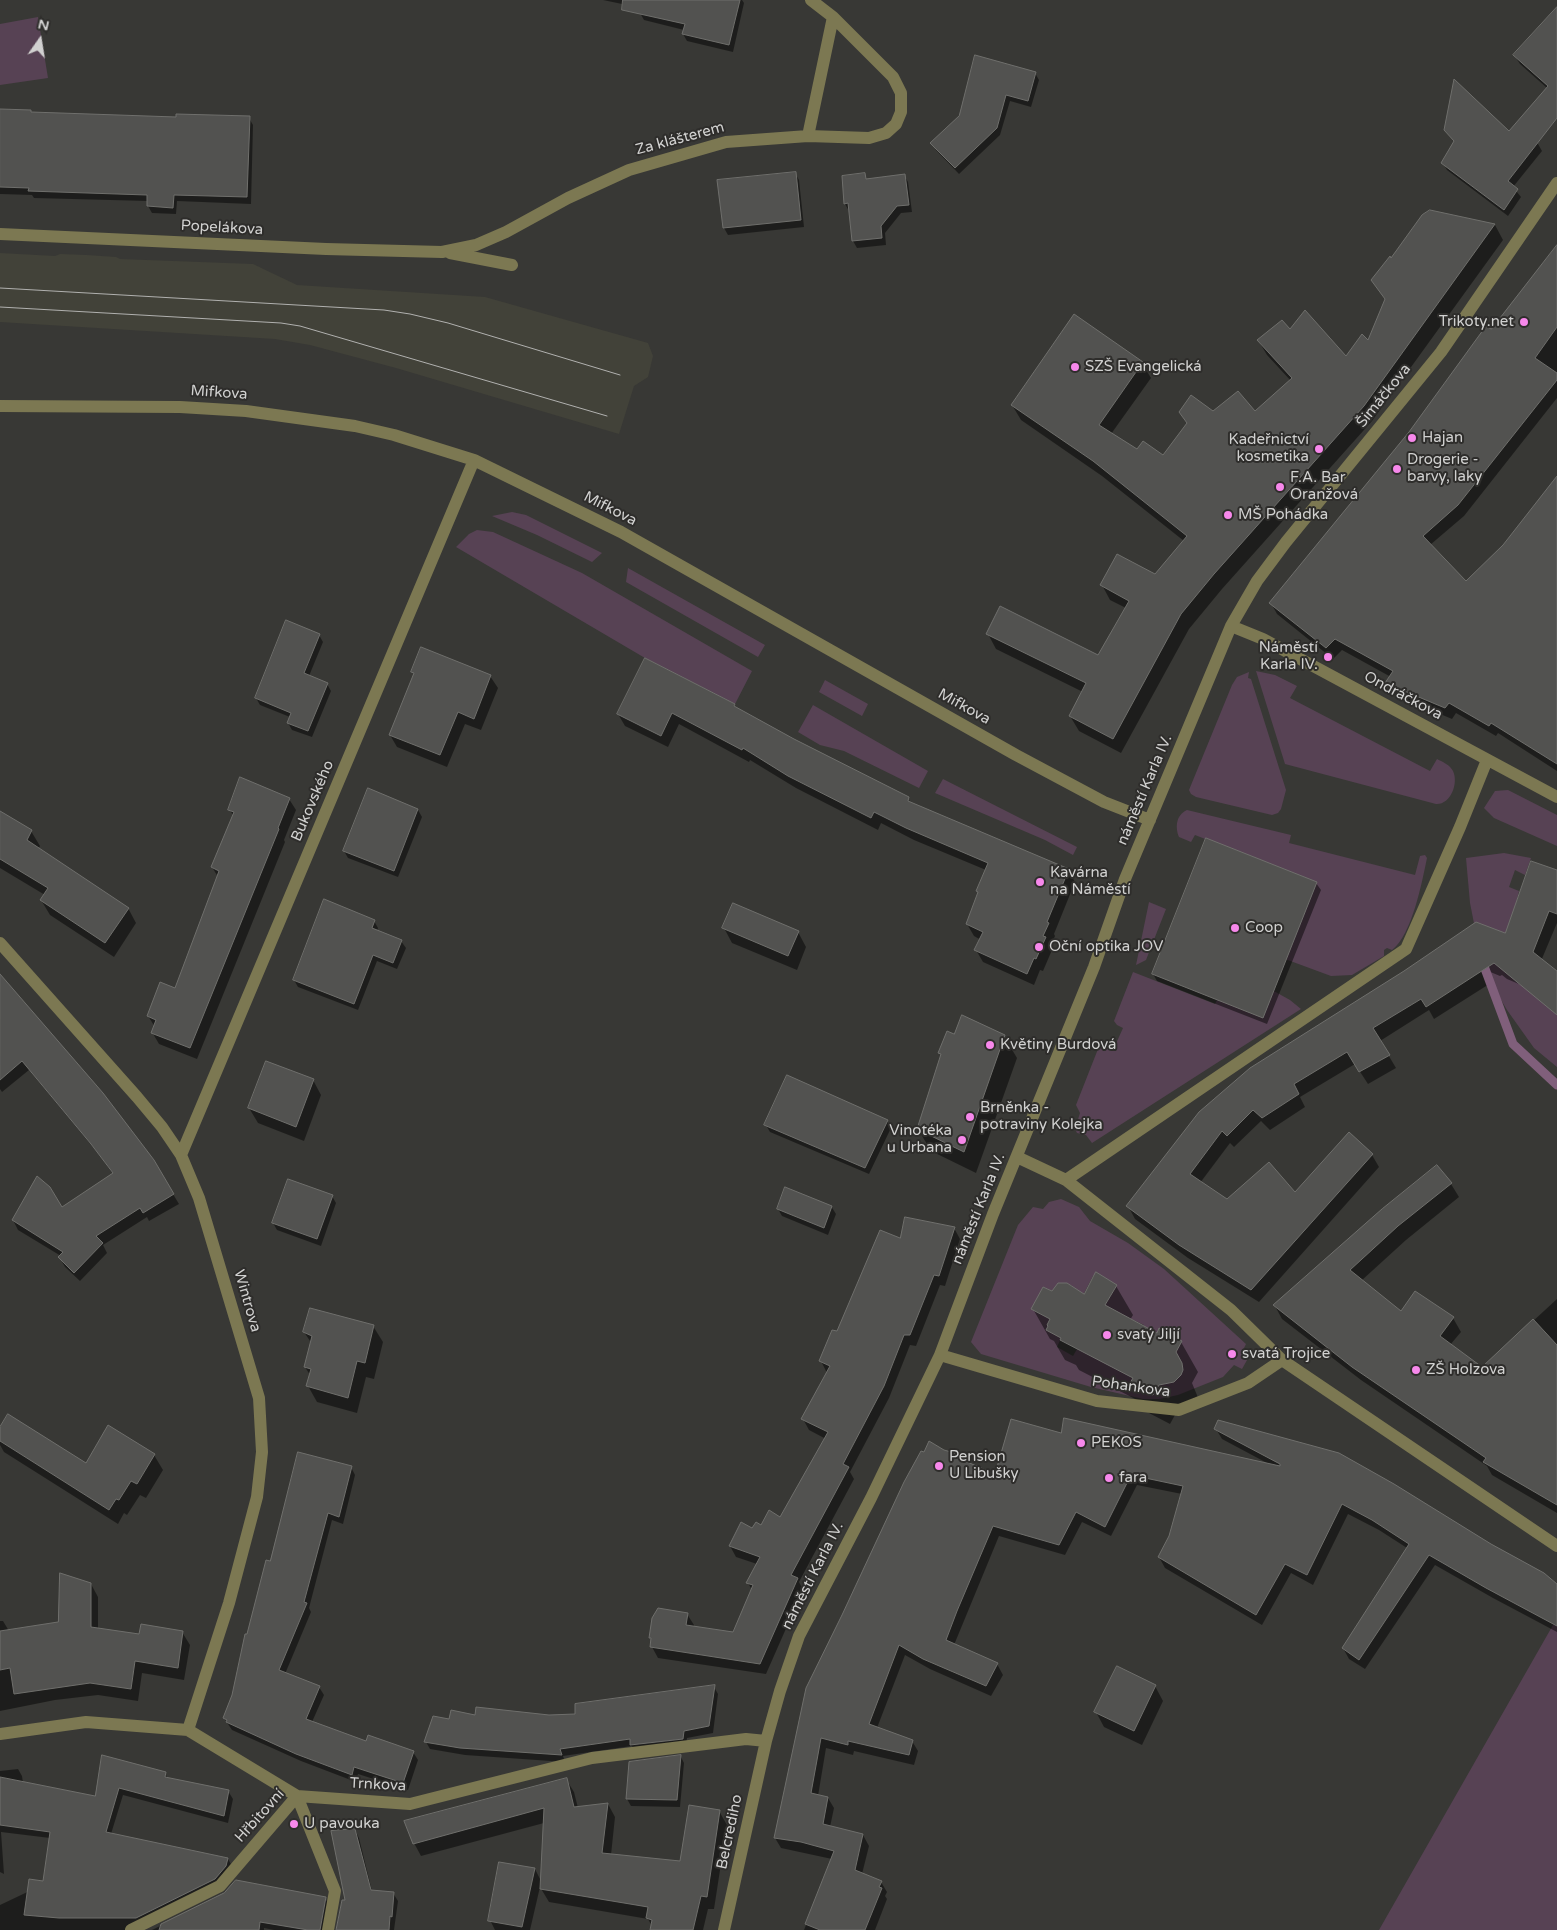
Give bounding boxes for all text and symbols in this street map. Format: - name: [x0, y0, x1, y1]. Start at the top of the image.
- north arrow: [15, 15, 65, 65]
- text: N: [36, 15, 51, 34]
- street label: Za klášterem: [634, 118, 726, 160]
- street label: Popelákova: [180, 217, 264, 239]
- place label: Trikoty.net: [1439, 313, 1514, 331]
- marker: Trikoty.net: [1518, 316, 1530, 328]
- place label: SZŠ Evangelická: [1085, 358, 1202, 376]
- marker: SZŠ Evangelická: [1069, 361, 1081, 373]
- street label: Šimáčkova: [1353, 361, 1415, 431]
- street label: Mifkova: [190, 382, 248, 404]
- place label: Hajan: [1422, 429, 1463, 447]
- place label: Kadeřnictví kosmetika: [1229, 431, 1309, 466]
- marker: Hajan: [1406, 432, 1418, 444]
- marker: Kadeřnictví kosmetika: [1313, 443, 1325, 455]
- place label: Drogerie - barvy, laky: [1407, 451, 1482, 486]
- marker: Drogerie - barvy, laky: [1391, 463, 1403, 475]
- place label: F.A. Bar Oranžová: [1290, 469, 1358, 504]
- marker: F.A. Bar Oranžová: [1274, 481, 1286, 493]
- street label: Mifkova: [580, 488, 640, 530]
- place label: MŠ Pohádka: [1238, 506, 1328, 524]
- marker: MŠ Pohádka: [1222, 509, 1234, 521]
- place label: Náměstí Karla IV.: [1259, 639, 1318, 674]
- marker: Náměstí Karla IV.: [1322, 651, 1334, 663]
- street label: Ondráčkova: [1361, 668, 1445, 724]
- street label: Mifkova: [935, 685, 993, 729]
- street label: náměstí Karla IV.: [1114, 732, 1176, 848]
- street label: Bukovského: [288, 758, 338, 844]
- place label: Kavárna na Náměstí: [1050, 864, 1131, 899]
- marker: Kavárna na Náměstí: [1034, 876, 1046, 888]
- place label: Coop: [1245, 919, 1283, 937]
- marker: Coop: [1229, 922, 1241, 934]
- place label: Oční optika JOV: [1049, 938, 1163, 956]
- marker: Oční optika JOV: [1033, 941, 1045, 953]
- place label: Květiny Burdová: [1000, 1036, 1117, 1054]
- marker: Květiny Burdová: [984, 1039, 996, 1051]
- place label: Brněnka - potraviny Kolejka: [980, 1099, 1103, 1134]
- marker: Brněnka - potraviny Kolejka: [964, 1111, 976, 1123]
- place label: Vinotéka u Urbana: [887, 1122, 952, 1157]
- marker: Vinotéka u Urbana: [956, 1134, 968, 1146]
- street label: náměstí Karla IV.: [949, 1151, 1009, 1267]
- street label: Wintrova: [229, 1268, 265, 1334]
- place label: svatý Jiljí: [1117, 1326, 1180, 1344]
- marker: svatý Jiljí: [1101, 1329, 1113, 1341]
- place label: svatá Trojice: [1242, 1345, 1330, 1363]
- marker: svatá Trojice: [1226, 1348, 1238, 1360]
- place label: ZŠ Holzova: [1426, 1361, 1505, 1379]
- marker: ZŠ Holzova: [1410, 1364, 1422, 1376]
- street label: Pohankova: [1091, 1373, 1171, 1401]
- place label: PEKOS: [1091, 1434, 1142, 1452]
- marker: PEKOS: [1075, 1437, 1087, 1449]
- place label: Pension U Libušky: [949, 1448, 1019, 1483]
- marker: Pension U Libušky: [933, 1460, 945, 1472]
- place label: fara: [1119, 1469, 1147, 1487]
- marker: fara: [1103, 1472, 1115, 1484]
- street label: náměstí Karla IV.: [778, 1519, 848, 1633]
- street label: Trnkova: [349, 1775, 407, 1795]
- street label: Hřbitovní: [231, 1786, 289, 1846]
- street label: Belcrediho: [713, 1793, 747, 1871]
- place label: U pavouka: [304, 1815, 380, 1833]
- marker: U pavouka: [288, 1818, 300, 1830]

